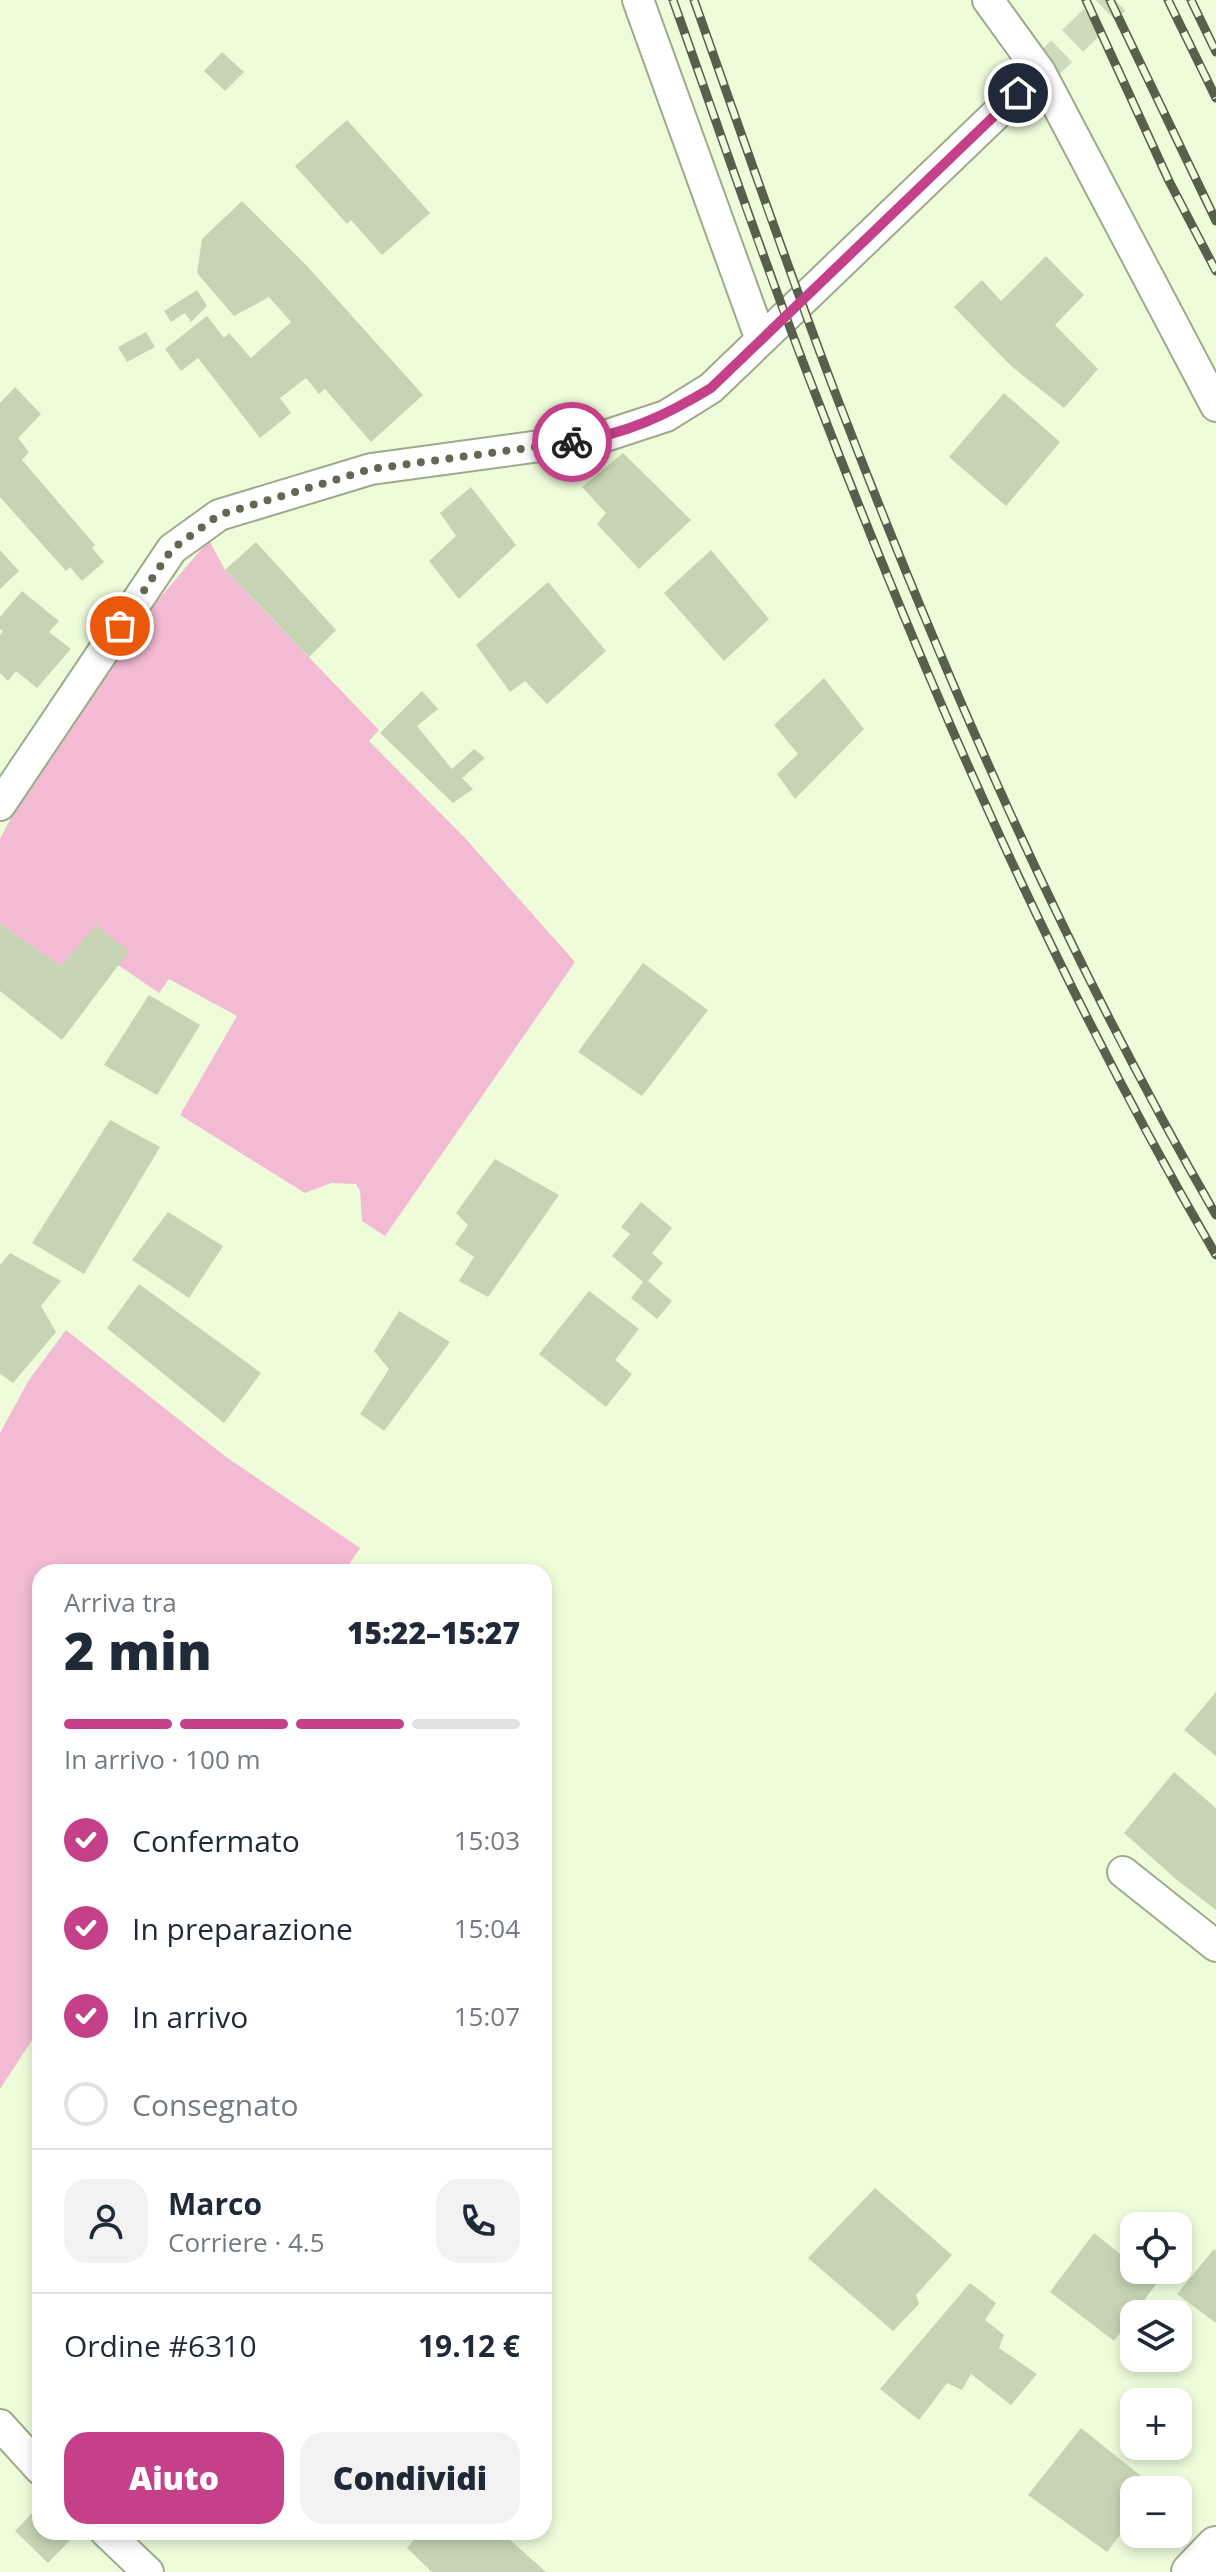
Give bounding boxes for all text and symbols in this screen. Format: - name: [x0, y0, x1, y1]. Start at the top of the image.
- pin: [984, 59, 1052, 127]
- icon: home: [996, 71, 1040, 115]
- courier: [532, 402, 612, 482]
- icon: bike: [550, 420, 594, 464]
- pin: [86, 592, 154, 660]
- icon: bag: [98, 604, 142, 648]
- text: Arriva tra: [64, 1584, 177, 1620]
- text: 15:22–15:27: [347, 1612, 520, 1653]
- text: 2 min: [64, 1614, 212, 1685]
- text: In arrivo · 100 m: [64, 1741, 261, 1777]
- icon: check: [64, 1818, 108, 1862]
- text: Confermato: [132, 1820, 300, 1861]
- text: 15:03: [454, 1822, 520, 1858]
- icon: check: [64, 1906, 108, 1950]
- text: In preparazione: [132, 1908, 353, 1949]
- text: 15:04: [454, 1910, 520, 1946]
- icon: check: [64, 1994, 108, 2038]
- text: In arrivo: [132, 1996, 248, 2037]
- text: 15:07: [454, 1998, 520, 2034]
- text: Consegnato: [132, 2084, 299, 2125]
- button: person: [64, 2179, 148, 2263]
- button: phone: [436, 2179, 520, 2263]
- text: Marco: [168, 2183, 262, 2224]
- map controls: [1120, 2212, 1192, 2548]
- button: locate: [1120, 2212, 1192, 2284]
- text: Corriere · 4.5: [168, 2224, 325, 2260]
- button: layers: [1120, 2300, 1192, 2372]
- text: Ordine #6310: [64, 2325, 257, 2366]
- text: 19.12 €: [418, 2325, 520, 2366]
- button: +: [1120, 2388, 1192, 2460]
- button: Aiuto: [64, 2432, 284, 2524]
- button: Condividi: [300, 2432, 520, 2524]
- button: −: [1120, 2476, 1192, 2548]

